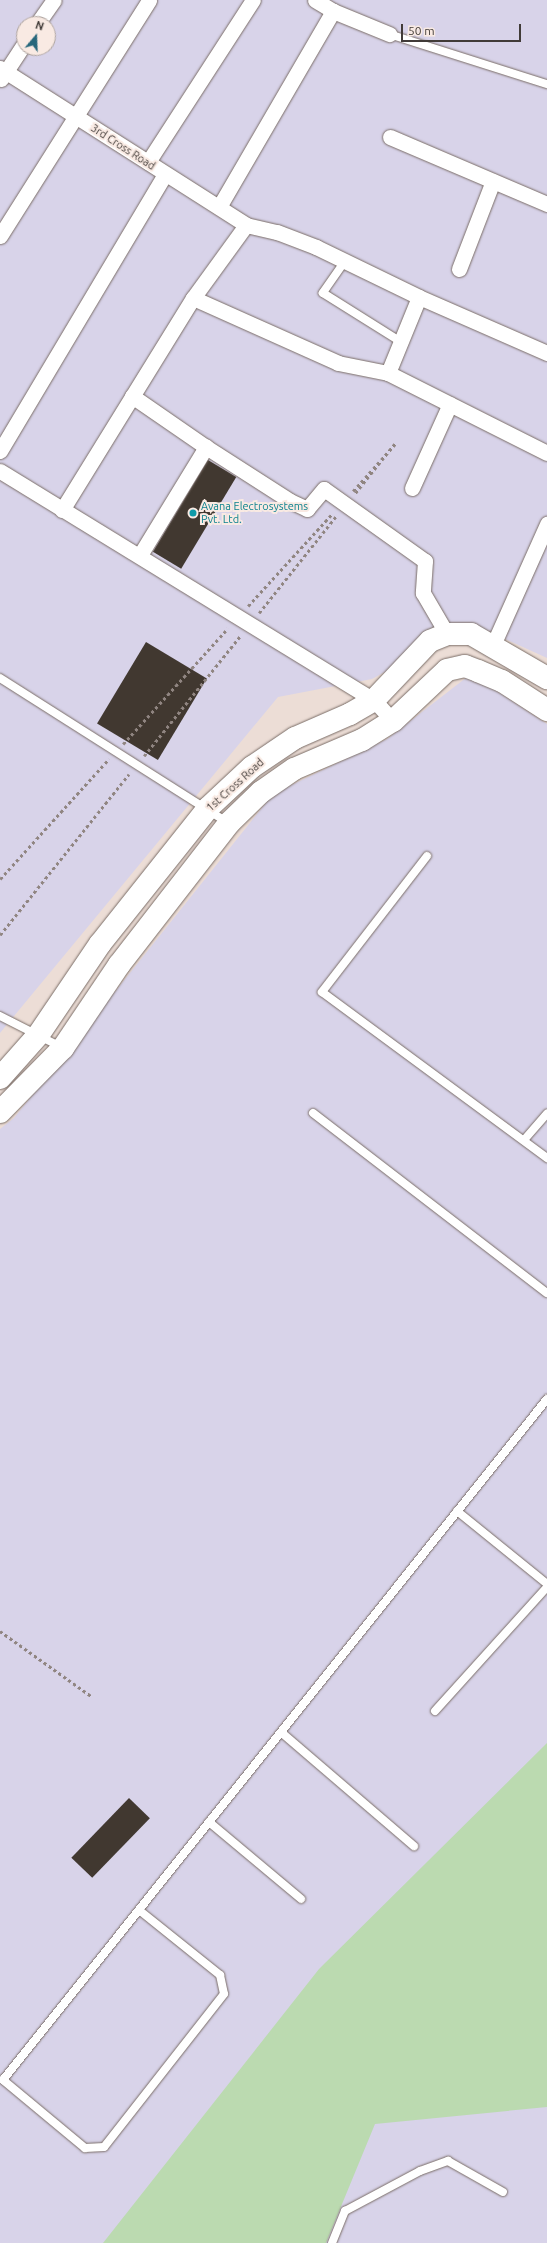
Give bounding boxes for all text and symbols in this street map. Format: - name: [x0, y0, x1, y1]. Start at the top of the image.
- north arrow: [16, 16, 56, 56]
- scale bar: [403, 16, 523, 42]
- text: N: [34, 19, 45, 33]
- text: 50 m: [408, 24, 435, 37]
- street label: 3rd Cross Road: [88, 121, 158, 173]
- place label: Avana Electrosystems Pvt. Ltd.: [201, 500, 308, 526]
- marker: Avana Electrosystems Pvt. Ltd.: [188, 508, 198, 518]
- street label: 1st Cross Road: [204, 756, 266, 814]

